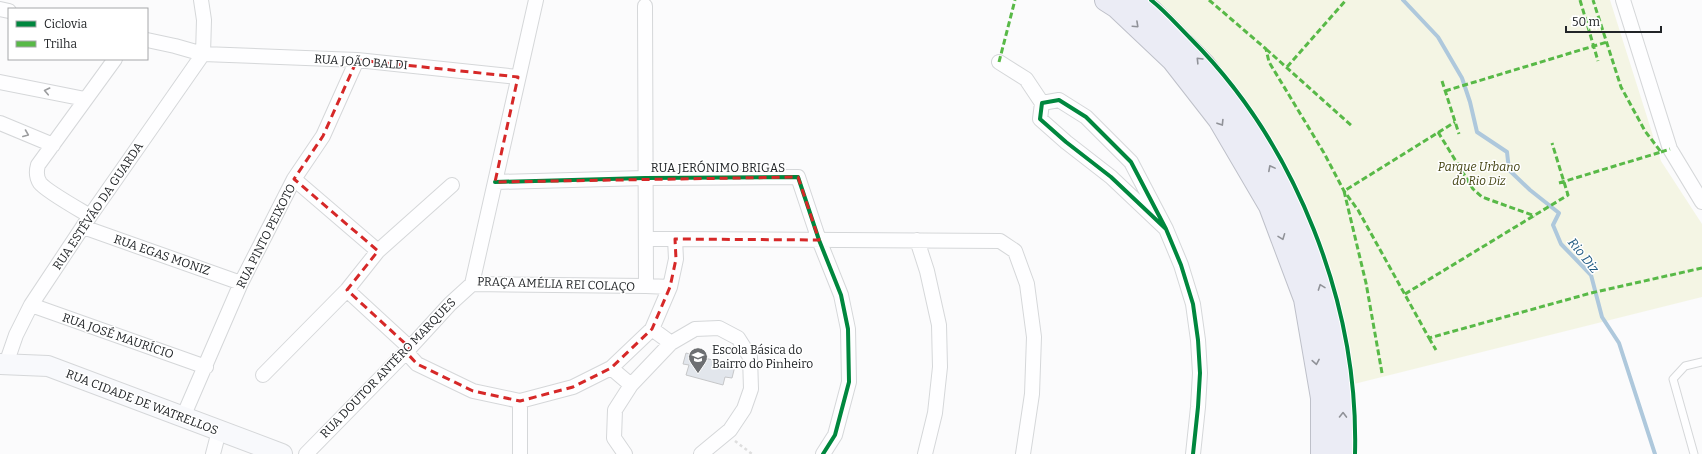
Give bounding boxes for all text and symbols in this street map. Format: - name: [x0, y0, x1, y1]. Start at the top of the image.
- legend: [8, 8, 148, 60]
- scale bar: [1566, 8, 1661, 34]
- text: 50 m: [1572, 15, 1601, 29]
- text: Ciclovia: [44, 17, 88, 31]
- one-way arrow: [1131, 21, 1139, 28]
- text: Trilha: [44, 37, 77, 51]
- street label: RUA JOÃO BALDI: [314, 51, 408, 72]
- one-way arrow: [1196, 57, 1204, 65]
- one-way arrow: [44, 88, 50, 96]
- one-way arrow: [1217, 119, 1224, 126]
- one-way arrow: [22, 129, 30, 137]
- street label: RUA ESTÊVÃO DA GUARDA: [49, 139, 146, 273]
- street label: RUA JERÓNIMO BRIGAS: [651, 160, 785, 175]
- park label: Parque Urbano do Rio Diz: [1438, 160, 1520, 188]
- one-way arrow: [1269, 165, 1276, 172]
- street label: RUA PINTO PEIXOTO: [234, 181, 298, 291]
- street label: RUA EGAS MONIZ: [112, 232, 212, 278]
- one-way arrow: [1277, 234, 1286, 241]
- water label: Rio Diz: [1565, 235, 1602, 276]
- street label: PRAÇA AMÉLIA REI COLAÇO: [477, 273, 635, 294]
- one-way arrow: [1318, 284, 1326, 291]
- street label: RUA DOUTOR ANTÉRO MARQUES: [317, 295, 459, 441]
- street label: RUA JOSÉ MAURÍCIO: [61, 309, 176, 362]
- place label: Escola Básica do Bairro do Pinheiro: [712, 343, 813, 371]
- school or university icon: Escola Básica do Bairro do Pinheiro: [687, 346, 709, 374]
- one-way arrow: [1311, 359, 1320, 365]
- street label: RUA CIDADE DE WATRELLOS: [64, 366, 220, 438]
- one-way arrow: [1339, 412, 1347, 418]

